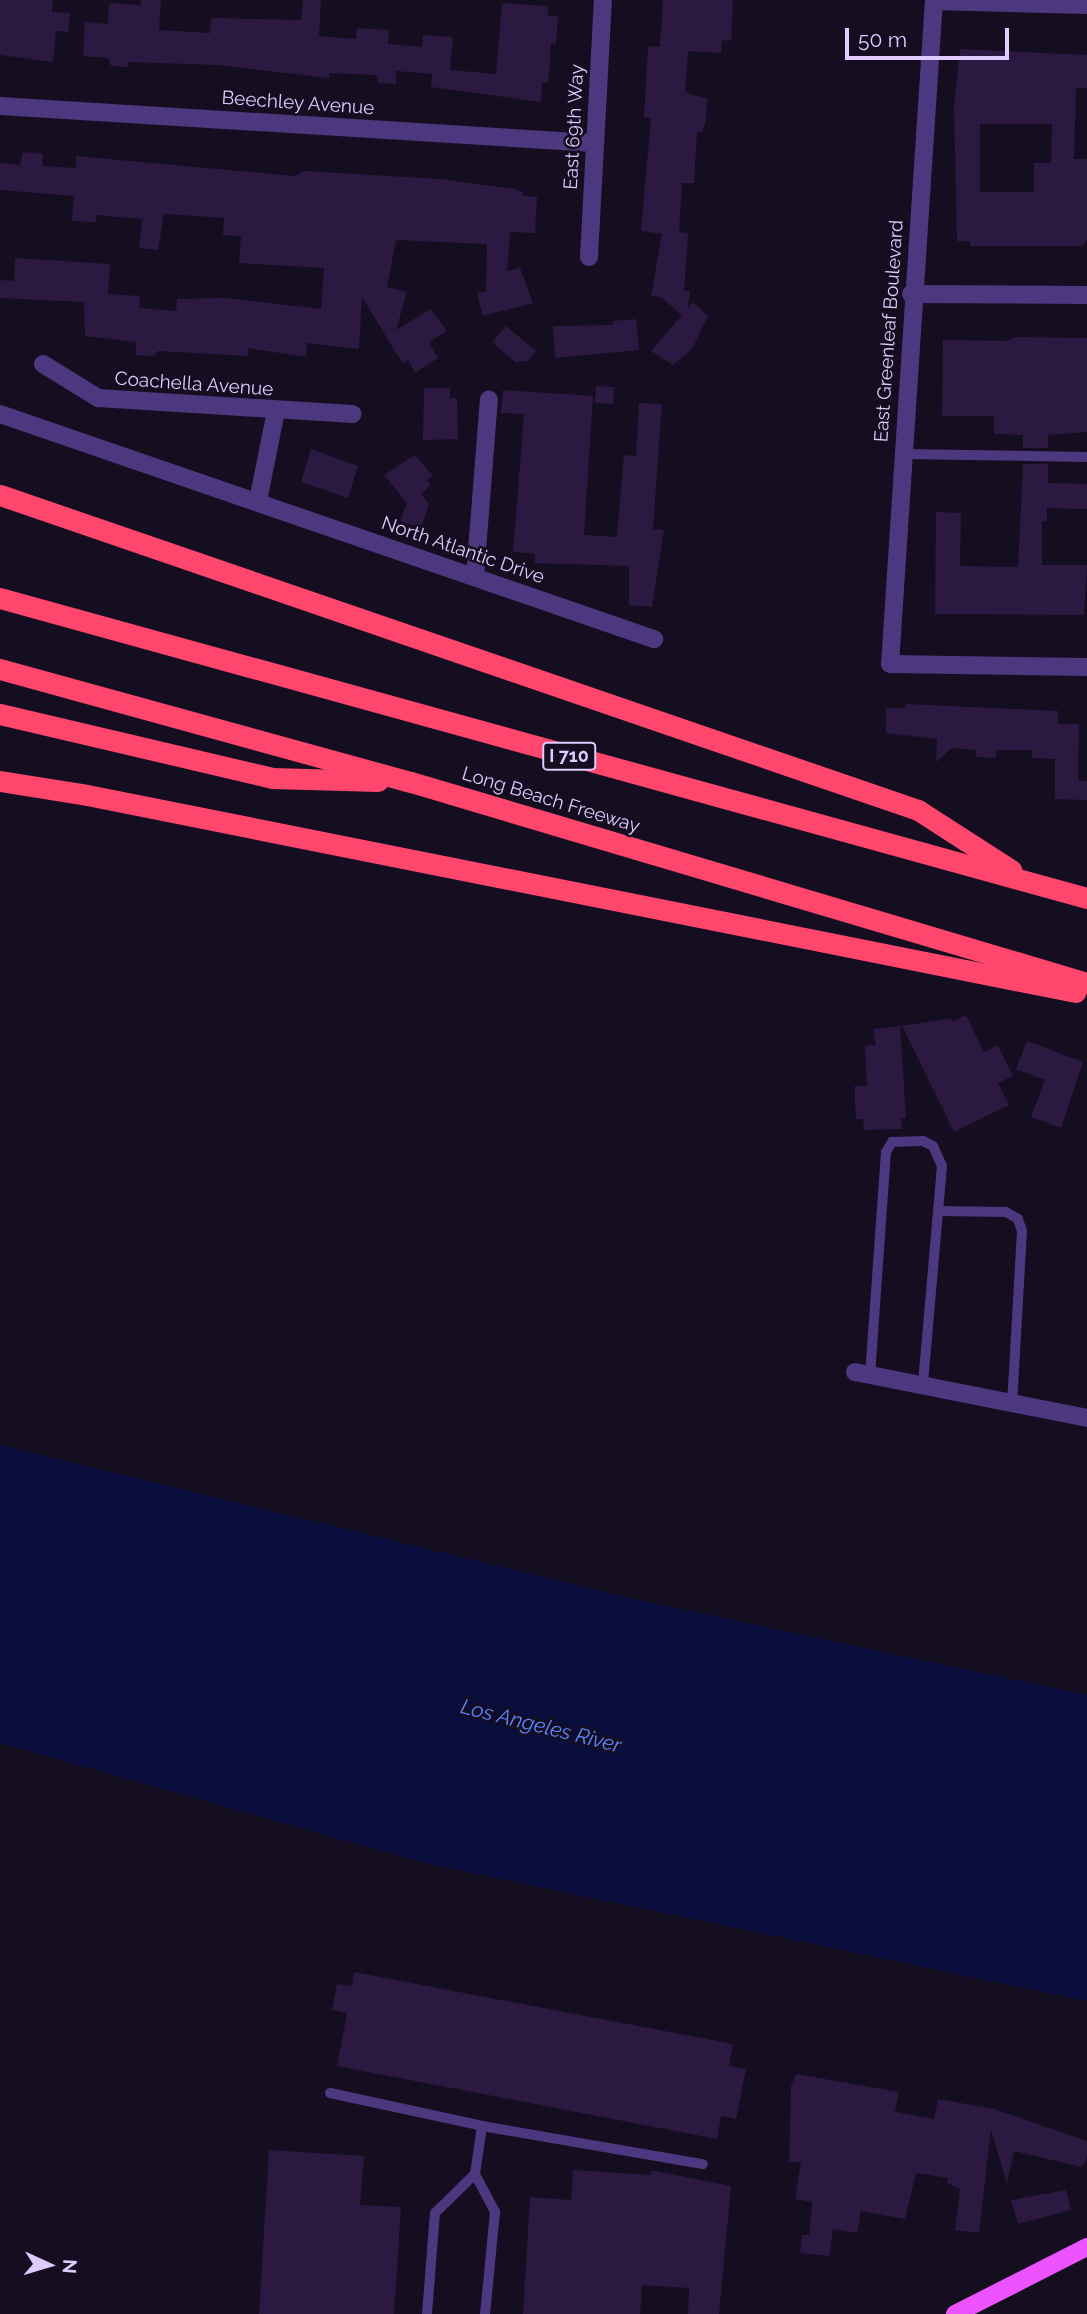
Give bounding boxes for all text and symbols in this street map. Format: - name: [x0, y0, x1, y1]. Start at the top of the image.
- scale bar: [849, 14, 1014, 58]
- text: 50 m: [858, 27, 907, 52]
- street label: East 69th Way: [559, 63, 589, 191]
- street label: Beechley Avenue: [220, 86, 376, 120]
- street label: East Greenleaf Boulevard: [870, 219, 908, 443]
- street label: Coachella Avenue: [114, 367, 274, 401]
- street label: North Atlantic Drive: [378, 511, 548, 589]
- road number: I 710: [541, 742, 597, 770]
- street label: Long Beach Freeway: [459, 762, 643, 838]
- water label: Los Angeles River: [458, 1694, 624, 1758]
- north arrow: [14, 2230, 84, 2300]
- text: N: [58, 2258, 81, 2274]

